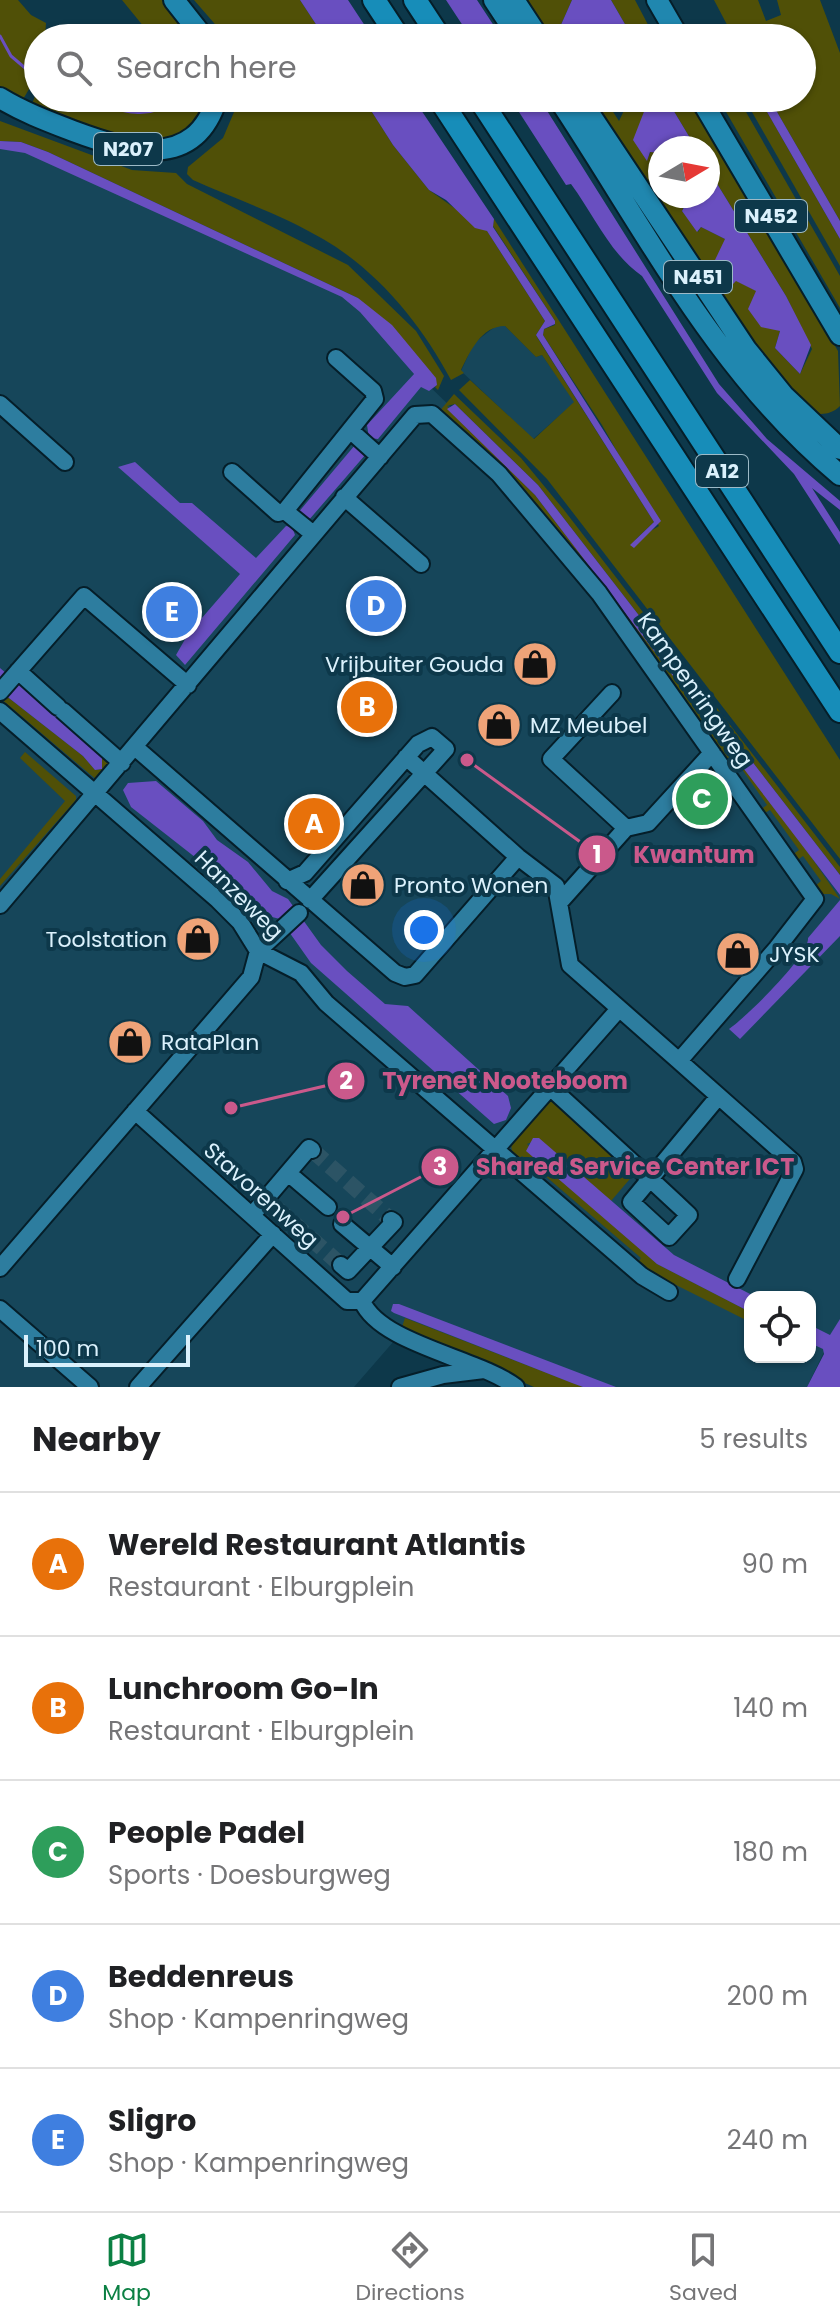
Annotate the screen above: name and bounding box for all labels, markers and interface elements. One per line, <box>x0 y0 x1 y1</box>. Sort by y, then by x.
search box <box>24 24 816 112</box>
icon: search <box>52 46 96 90</box>
text: Search here <box>116 46 297 89</box>
road number: N207 <box>94 133 162 165</box>
north arrow <box>648 136 720 208</box>
road number: N452 <box>735 200 807 232</box>
road number: N451 <box>664 261 732 293</box>
road number: A12 <box>696 455 748 487</box>
pin: D <box>350 576 402 636</box>
pin: E <box>146 582 198 642</box>
street label: Kampenringweg <box>630 606 760 774</box>
shop icon: Vrijbuiter Gouda <box>511 640 559 688</box>
place label: Vrijbuiter Gouda <box>325 649 504 680</box>
pin: B <box>341 677 393 737</box>
shop icon: MZ Meubel <box>475 701 523 749</box>
place label: MZ Meubel <box>530 710 647 741</box>
pin: C <box>676 769 728 829</box>
pin: A <box>288 794 340 854</box>
callout: Kwantum <box>577 830 771 878</box>
text: 1 <box>592 838 602 871</box>
text: Kwantum <box>633 838 755 871</box>
street label: Hanzeweg <box>188 844 290 946</box>
shop icon: Pronto Wonen <box>339 861 387 909</box>
place label: Pronto Wonen <box>394 870 548 901</box>
your location <box>404 910 444 950</box>
shop icon: Toolstation <box>174 915 222 963</box>
place label: Toolstation <box>46 924 167 955</box>
shop icon: JYSK <box>714 930 762 978</box>
place label: JYSK <box>769 939 820 970</box>
shop icon: RataPlan <box>106 1018 154 1066</box>
place label: RataPlan <box>161 1027 259 1058</box>
callout: Tyrenet Nooteboom <box>326 1057 644 1105</box>
text: 2 <box>339 1064 353 1097</box>
text: Tyrenet Nooteboom <box>382 1064 628 1097</box>
street label: Stavorenweg <box>197 1135 325 1255</box>
callout: Shared Service Center ICT <box>420 1143 810 1191</box>
text: 3 <box>433 1150 447 1183</box>
text: Shared Service Center ICT <box>476 1150 794 1183</box>
map controls <box>744 1291 816 1363</box>
button: locate <box>744 1291 816 1363</box>
scale bar <box>24 1331 190 1367</box>
text: 100 m <box>36 1333 99 1364</box>
text: Nearby <box>32 1415 161 1463</box>
text: 5 results <box>699 1421 808 1457</box>
text: Wereld Restaurant Atlantis <box>108 1523 526 1566</box>
text: A <box>48 1546 68 1582</box>
text: 90 m <box>742 1546 808 1582</box>
text: Restaurant · Elburgplein <box>108 1569 414 1605</box>
text: Lunchroom Go-In <box>108 1667 379 1710</box>
text: B <box>49 1690 67 1726</box>
text: 140 m <box>733 1690 808 1726</box>
text: Restaurant · Elburgplein <box>108 1713 414 1749</box>
text: People Padel <box>108 1811 305 1854</box>
text: C <box>48 1834 68 1870</box>
text: 180 m <box>733 1834 808 1870</box>
text: Sports · Doesburgweg <box>108 1857 391 1893</box>
text: Beddenreus <box>108 1955 294 1998</box>
text: D <box>49 1978 67 2014</box>
text: 200 m <box>727 1978 808 2014</box>
text: Shop · Kampenringweg <box>108 2001 409 2037</box>
text: Sligro <box>108 2099 196 2142</box>
text: E <box>51 2122 65 2158</box>
text: 240 m <box>727 2122 808 2158</box>
text: Shop · Kampenringweg <box>108 2145 409 2181</box>
tab: Map <box>102 2228 151 2309</box>
tab: Directions <box>355 2228 465 2309</box>
tab: Saved <box>669 2228 738 2309</box>

